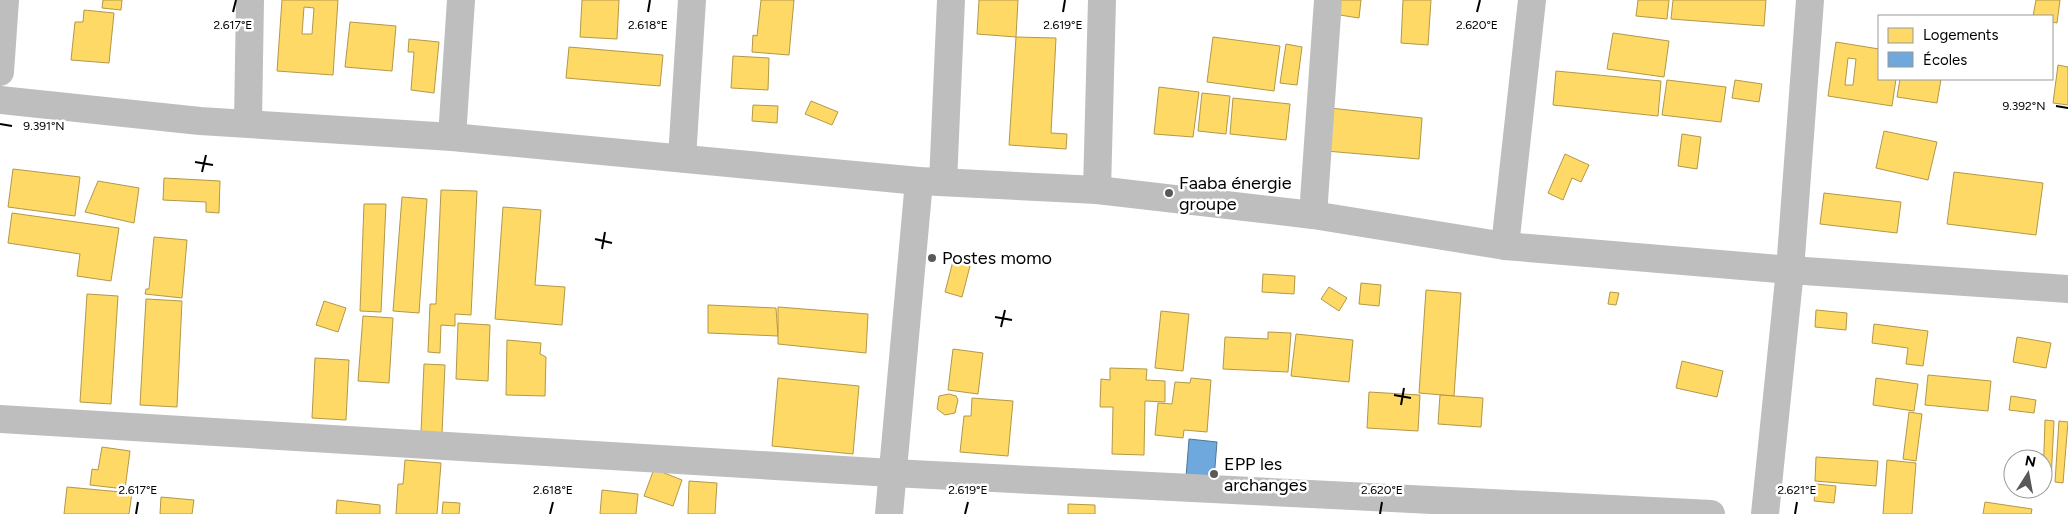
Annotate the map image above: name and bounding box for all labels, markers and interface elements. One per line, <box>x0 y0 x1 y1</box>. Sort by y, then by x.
legend <box>1878 15 2053 80</box>
text: 2.617°E <box>214 18 252 32</box>
text: 2.618°E <box>628 18 668 32</box>
text: 2.619°E <box>1043 18 1083 32</box>
text: 2.620°E <box>1456 18 1498 32</box>
text: Logements <box>1923 26 1998 44</box>
text: Écoles <box>1923 51 1967 69</box>
text: 9.392°N <box>2002 99 2046 113</box>
text: 9.391°N <box>23 119 65 133</box>
place label: Faaba énergie groupe <box>1179 172 1292 215</box>
marker: Faaba énergie groupe <box>1163 187 1175 199</box>
place label: Postes momo <box>942 247 1052 269</box>
marker: Postes momo <box>926 252 938 264</box>
north arrow <box>2003 449 2053 499</box>
text: N <box>2023 452 2037 471</box>
place label: EPP les archanges <box>1224 453 1307 496</box>
marker: EPP les archanges <box>1208 468 1220 480</box>
text: 2.617°E <box>119 483 157 497</box>
text: 2.618°E <box>533 483 573 497</box>
text: 2.619°E <box>948 483 988 497</box>
text: 2.620°E <box>1361 483 1403 497</box>
text: 2.621°E <box>1777 483 1817 497</box>

